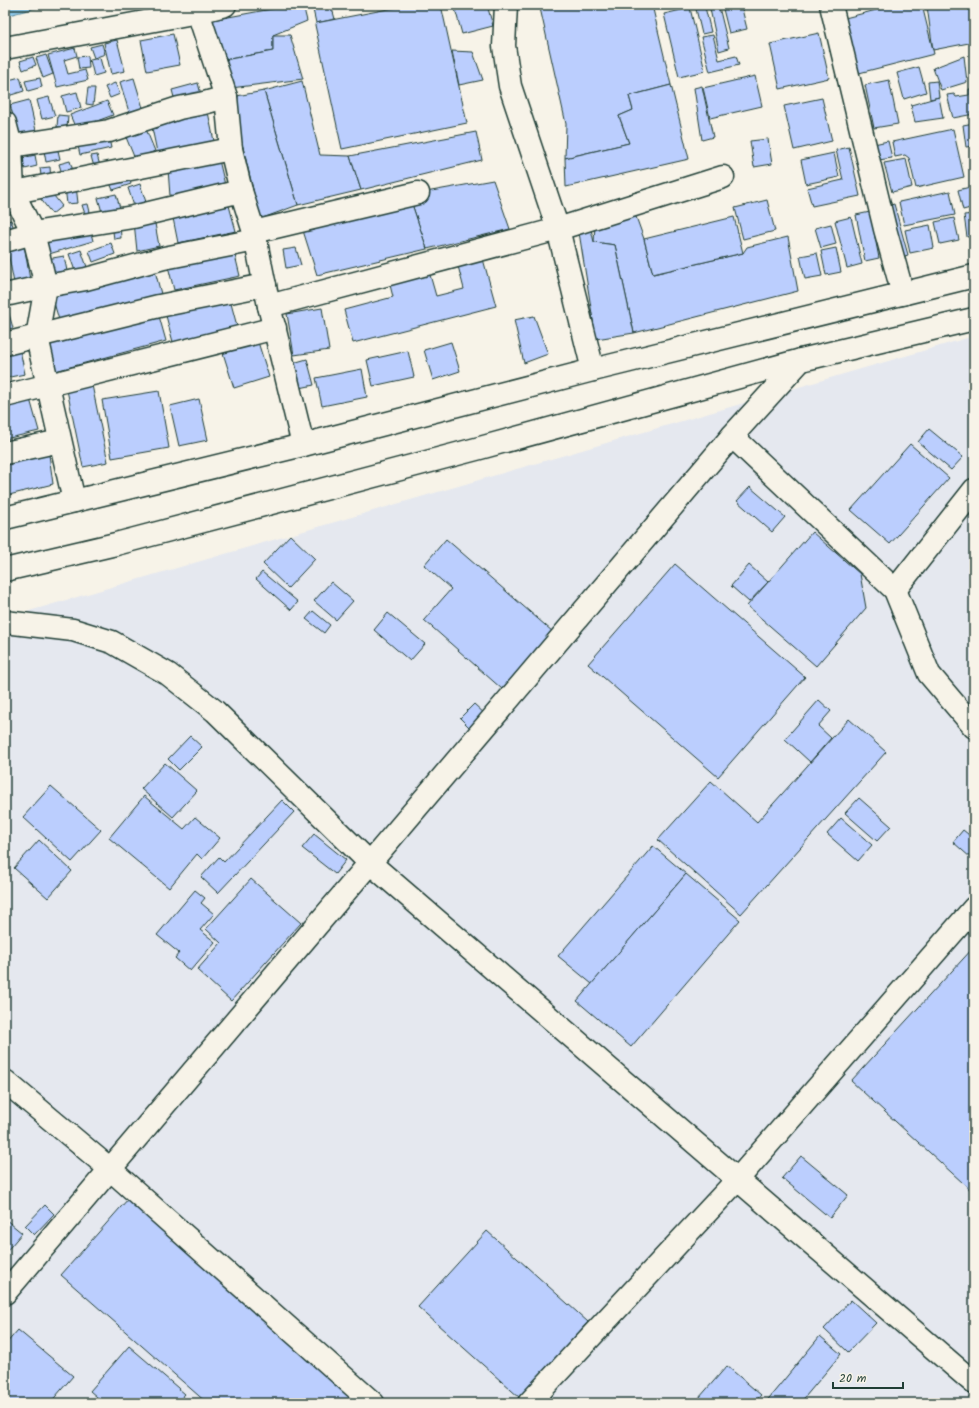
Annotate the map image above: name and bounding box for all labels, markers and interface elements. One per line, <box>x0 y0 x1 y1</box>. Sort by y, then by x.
scale bar <box>833 1364 903 1390</box>
text: 20 m <box>839 1369 867 1388</box>

